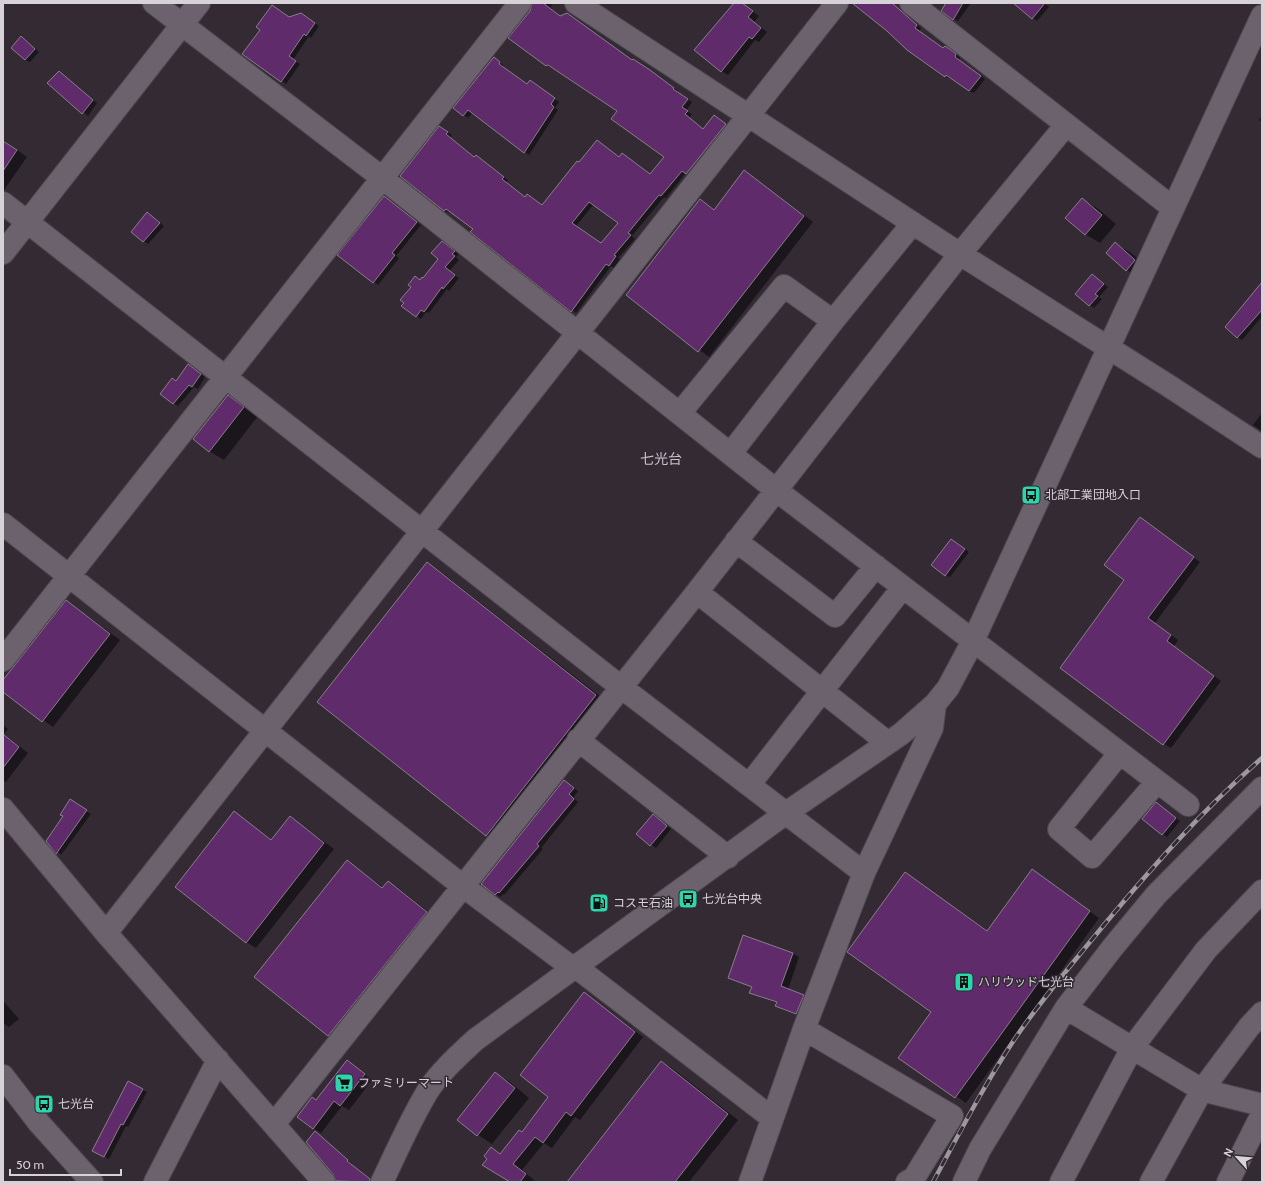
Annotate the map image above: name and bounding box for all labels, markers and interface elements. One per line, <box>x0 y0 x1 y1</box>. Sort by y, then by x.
district label: 七光台 <box>640 450 682 468</box>
bus stop icon: 北部工業団地入口 <box>1020 484 1042 506</box>
place label: 北部工業団地入口 <box>1045 487 1141 502</box>
bus stop icon: 七光台中央 <box>677 888 699 910</box>
place label: 七光台中央 <box>702 891 762 906</box>
fuel station icon: コスモ石油 <box>588 892 610 914</box>
place label: コスモ石油 <box>613 895 673 910</box>
building icon: ハリウッド七光台 <box>953 971 975 993</box>
place label: ハリウッド七光台 <box>978 974 1074 989</box>
supermarket icon: ファミリーマート <box>333 1072 355 1094</box>
place label: ファミリーマート <box>358 1075 454 1090</box>
bus stop icon: 七光台 <box>33 1093 55 1115</box>
place label: 七光台 <box>58 1096 94 1111</box>
north arrow <box>1217 1137 1257 1177</box>
text: N <box>1220 1146 1236 1159</box>
scale bar <box>10 1151 121 1177</box>
text: 50 m <box>16 1157 44 1172</box>

